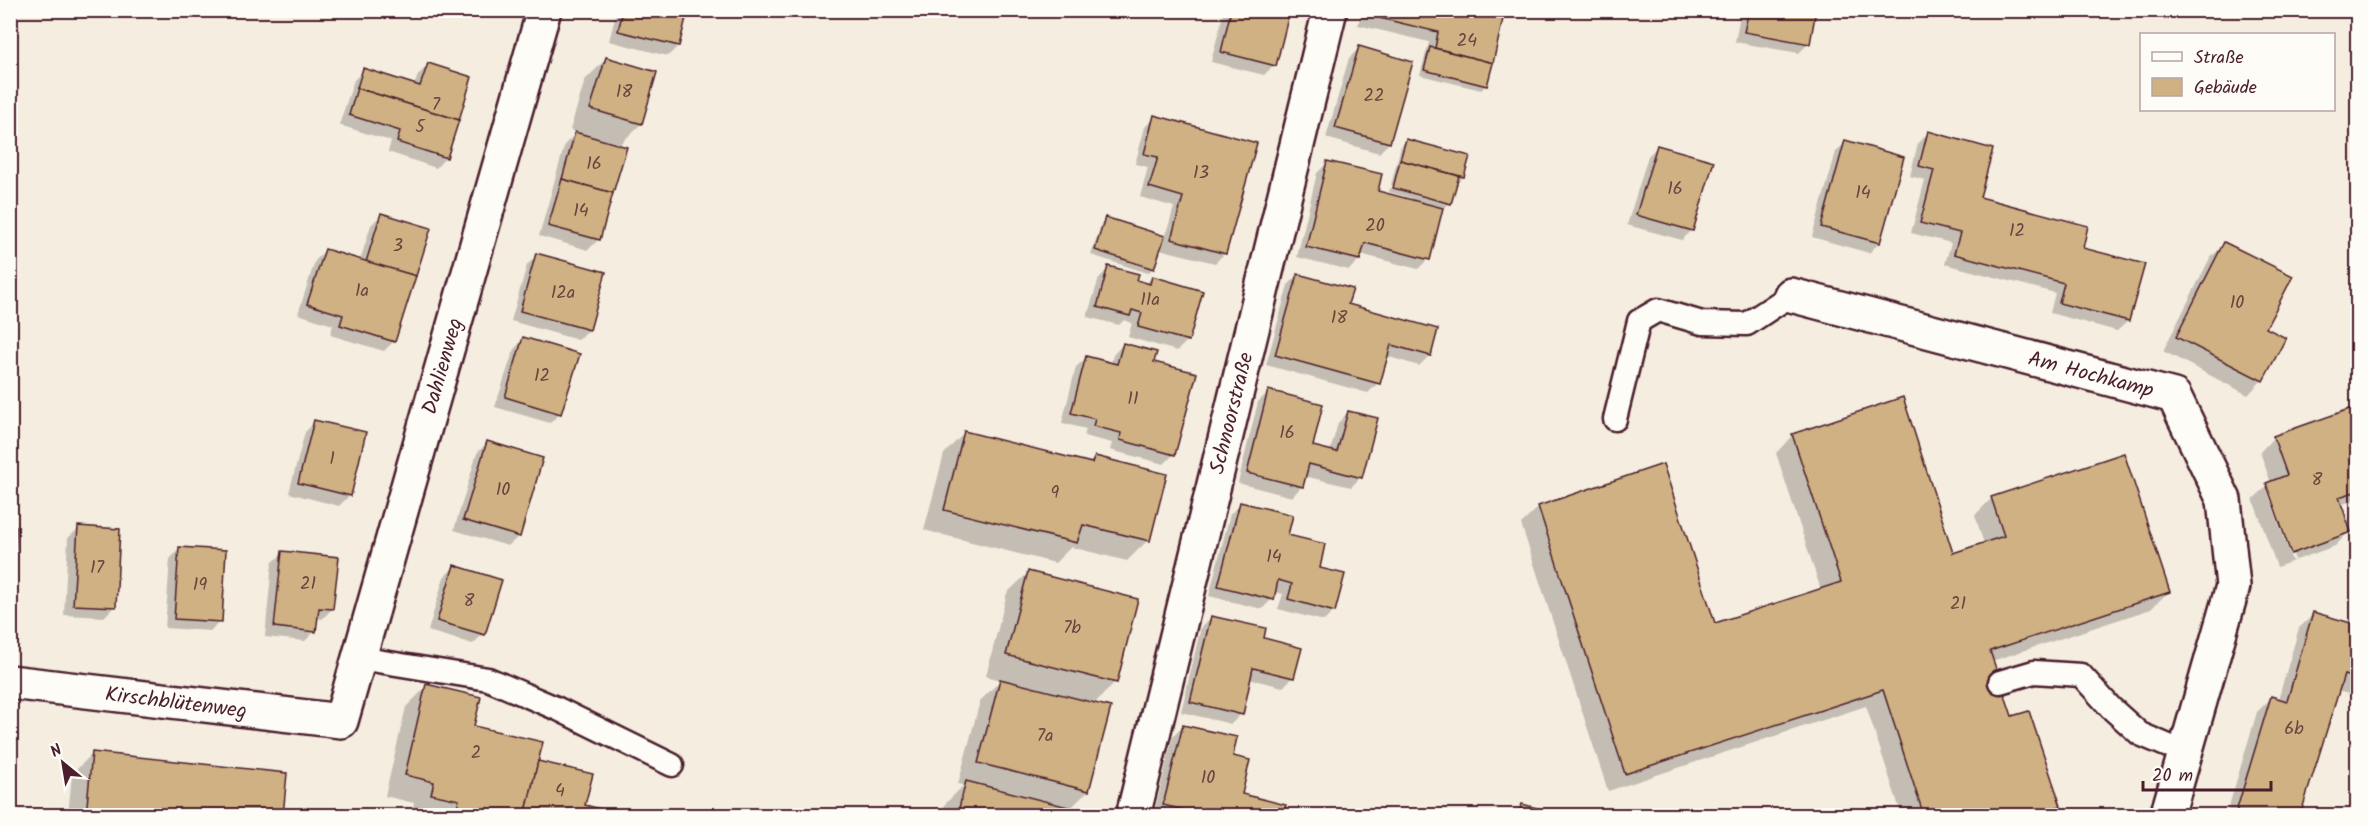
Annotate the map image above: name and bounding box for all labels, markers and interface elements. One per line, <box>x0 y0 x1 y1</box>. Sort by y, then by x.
house number: 24 <box>1457 27 1477 56</box>
legend <box>2140 33 2335 111</box>
text: Straße <box>2194 44 2244 73</box>
text: Gebäude <box>2194 74 2257 103</box>
house number: 18 <box>616 78 632 107</box>
house number: 22 <box>1364 82 1384 111</box>
house number: 7 <box>432 91 441 120</box>
house number: 5 <box>415 113 426 142</box>
house number: 16 <box>586 150 602 179</box>
house number: 13 <box>1193 159 1209 188</box>
house number: 16 <box>1667 175 1683 204</box>
house number: 14 <box>1855 179 1871 208</box>
house number: 14 <box>573 197 589 226</box>
house number: 20 <box>1365 212 1385 241</box>
house number: 12 <box>2009 217 2025 246</box>
house number: 3 <box>393 232 403 261</box>
house number: 1a <box>355 277 369 306</box>
house number: 12a <box>551 279 575 308</box>
house number: 11a <box>1140 286 1160 315</box>
house number: 10 <box>2230 289 2244 318</box>
house number: 18 <box>1331 304 1347 333</box>
street label: Dahlienweg <box>414 314 473 419</box>
street label: Am Hochkamp <box>2024 343 2157 408</box>
street label: Schnoorstraße <box>1201 348 1264 478</box>
house number: 12 <box>534 362 550 391</box>
house number: 11 <box>1127 385 1139 414</box>
house number: 16 <box>1279 419 1295 448</box>
house number: 1 <box>329 445 335 474</box>
house number: 8 <box>2312 466 2323 495</box>
house number: 10 <box>496 476 510 505</box>
house number: 9 <box>1051 479 1060 508</box>
house number: 14 <box>1266 543 1282 572</box>
house number: 17 <box>90 554 105 583</box>
house number: 21 <box>300 570 316 599</box>
house number: 19 <box>193 571 207 600</box>
house number: 8 <box>464 587 475 616</box>
house number: 21 <box>1950 590 1966 619</box>
house number: 7b <box>1063 614 1081 643</box>
street label: Kirschblütenweg <box>103 678 249 729</box>
house number: 6b <box>2284 715 2304 744</box>
house number: 7a <box>1037 722 1053 751</box>
north arrow <box>33 733 93 793</box>
text: N <box>46 738 67 765</box>
house number: 2 <box>471 739 481 768</box>
scale bar <box>2143 754 2270 792</box>
text: 20 m <box>2152 762 2193 791</box>
house number: 10 <box>1201 764 1215 793</box>
house number: 4 <box>555 777 565 806</box>

